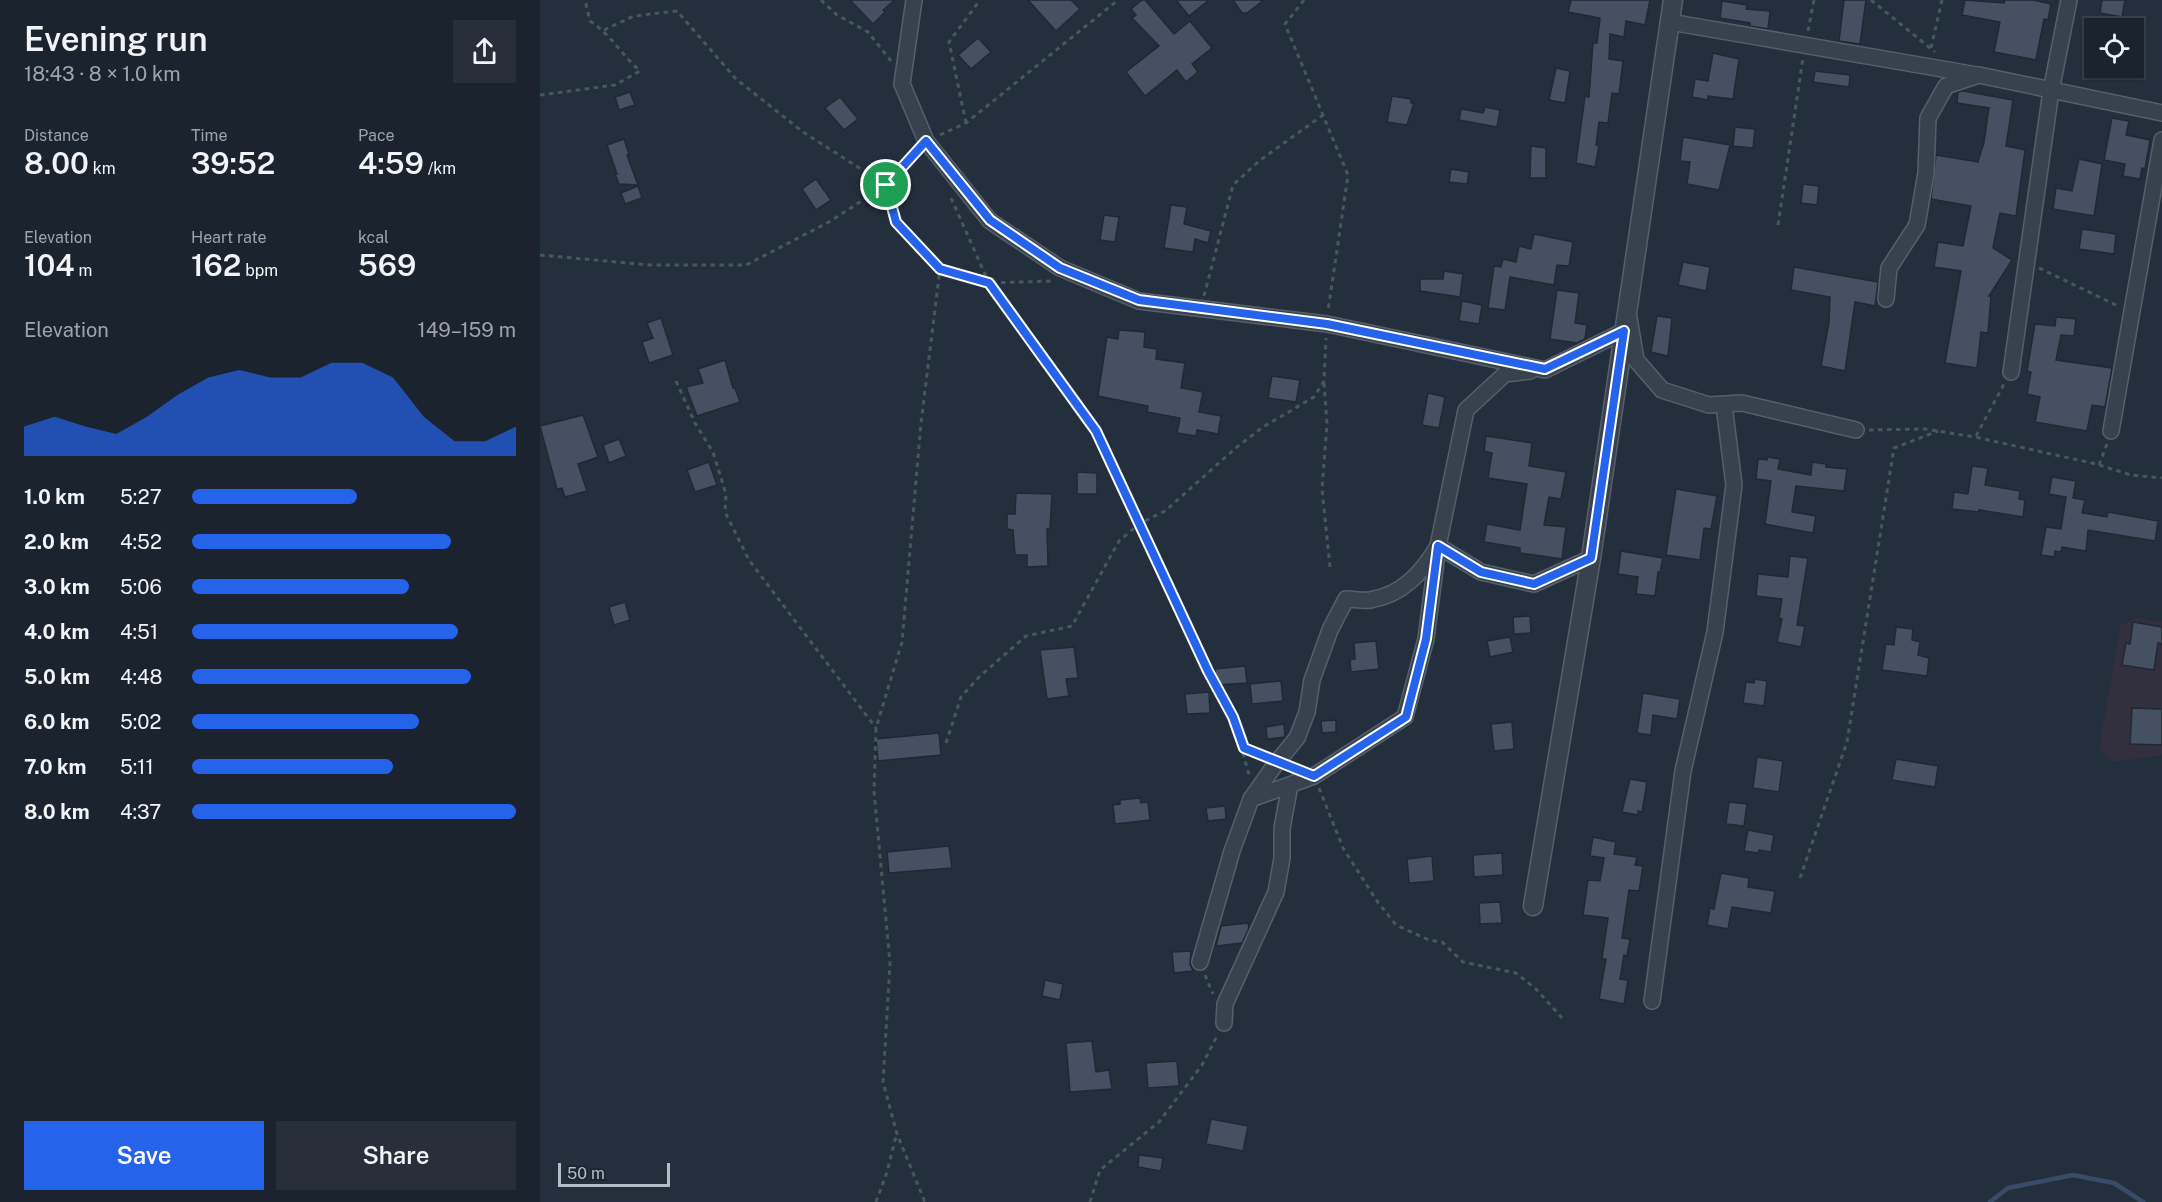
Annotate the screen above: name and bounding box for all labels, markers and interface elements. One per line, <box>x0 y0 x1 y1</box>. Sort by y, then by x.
map controls <box>2084 18 2144 78</box>
button: locate <box>2084 18 2144 78</box>
text: Evening run <box>24 20 207 58</box>
button: share <box>453 20 516 83</box>
text: 18:43 · 8 × 1.0 km <box>24 62 181 86</box>
text: Distance <box>24 126 89 145</box>
text: Time <box>191 126 227 145</box>
text: Pace <box>358 126 395 145</box>
text: 8.00 <box>24 145 89 181</box>
text: 39:52 <box>191 145 275 181</box>
text: 4:59 <box>358 145 424 181</box>
text: km <box>89 159 116 178</box>
text: /km <box>424 159 456 178</box>
pin <box>860 159 911 210</box>
icon: arrive <box>869 168 902 201</box>
text: Elevation <box>24 228 92 247</box>
text: Heart rate <box>191 228 267 247</box>
text: kcal <box>358 228 389 247</box>
text: 104 <box>24 247 75 283</box>
text: 162 <box>191 247 241 283</box>
text: 569 <box>358 247 416 283</box>
text: m <box>75 261 92 280</box>
text: bpm <box>241 261 278 280</box>
text: Elevation <box>24 318 109 342</box>
text: 149–159 m <box>418 318 516 342</box>
text: 1.0 km <box>24 485 85 509</box>
text: 5:27 <box>120 485 162 509</box>
text: 2.0 km <box>24 530 89 554</box>
text: 4:52 <box>120 530 162 554</box>
text: 3.0 km <box>24 575 90 599</box>
text: 5:06 <box>120 575 162 599</box>
text: 4.0 km <box>24 620 89 644</box>
text: 4:51 <box>120 620 158 644</box>
text: 5.0 km <box>24 665 90 689</box>
text: 4:48 <box>120 665 162 689</box>
text: 6.0 km <box>24 710 90 734</box>
text: 5:02 <box>120 710 161 734</box>
text: 7.0 km <box>24 755 87 779</box>
text: 5:11 <box>120 755 154 779</box>
text: 8.0 km <box>24 800 90 824</box>
text: 4:37 <box>120 800 161 824</box>
button: Save <box>24 1121 264 1190</box>
button: Share <box>276 1121 516 1190</box>
scale bar <box>558 1160 670 1188</box>
text: 50 m <box>567 1164 605 1183</box>

